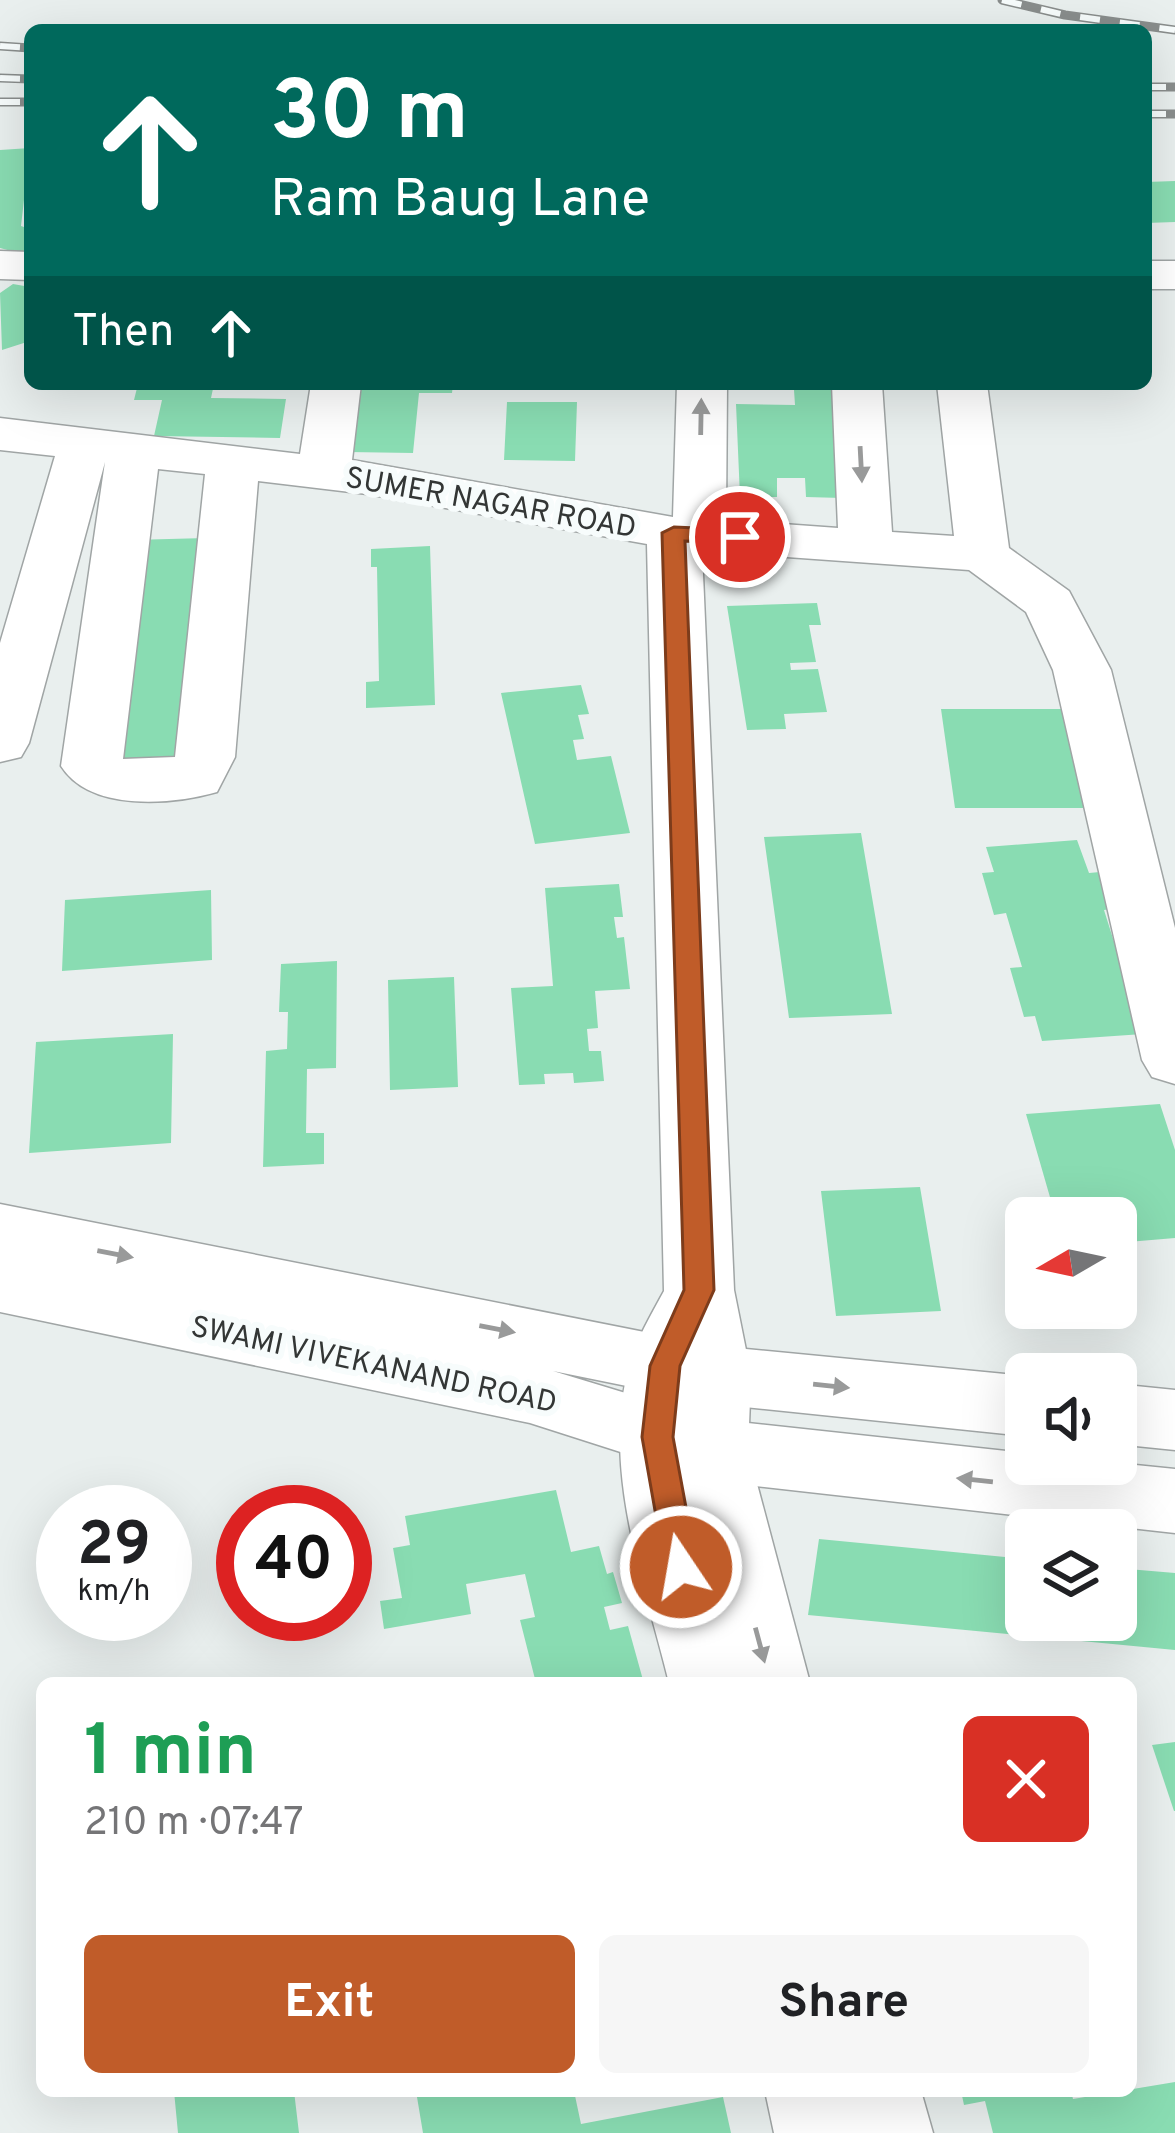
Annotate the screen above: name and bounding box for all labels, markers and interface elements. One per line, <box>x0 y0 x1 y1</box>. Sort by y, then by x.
text: 30 m <box>270 63 469 169</box>
icon: ahead <box>72 72 228 228</box>
text: Ram Baug Lane <box>270 167 650 236</box>
icon: ahead <box>198 300 264 366</box>
text: Then <box>72 305 174 362</box>
one-way arrow <box>691 397 711 435</box>
one-way arrow <box>852 446 871 484</box>
street label: SUMER NAGAR ROAD <box>342 461 639 548</box>
pin <box>689 486 791 588</box>
icon: arrive <box>707 504 773 570</box>
north arrow <box>1005 1197 1137 1329</box>
map controls <box>1005 1197 1137 1641</box>
one-way arrow <box>96 1245 134 1264</box>
street label: SWAMI VIVEKANAND ROAD <box>187 1310 560 1423</box>
one-way arrow <box>479 1321 517 1340</box>
button: sound <box>1005 1353 1137 1485</box>
one-way arrow <box>813 1377 850 1396</box>
one-way arrow <box>956 1470 993 1489</box>
speed limit sign: 40 <box>216 1485 372 1641</box>
position arrow <box>618 1504 744 1630</box>
button: layers <box>1005 1509 1137 1641</box>
text: 29 <box>77 1510 151 1586</box>
text: km/h <box>78 1574 150 1611</box>
one-way arrow <box>751 1627 770 1664</box>
text: 1 min <box>84 1709 257 1801</box>
button: close <box>963 1716 1089 1842</box>
text: 210 m · 07:47 <box>84 1800 304 1849</box>
button: Exit <box>84 1935 575 2073</box>
button: Share <box>599 1935 1089 2073</box>

